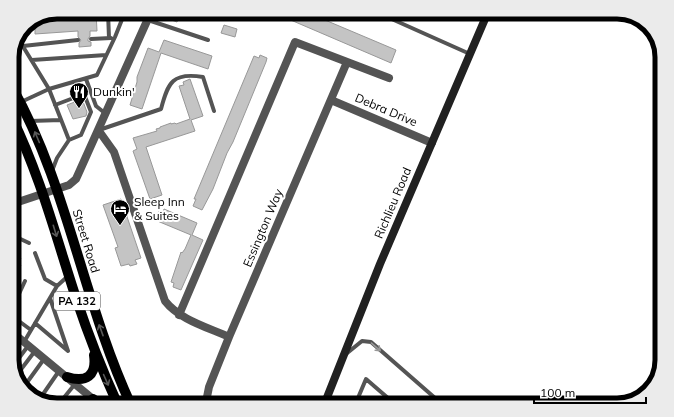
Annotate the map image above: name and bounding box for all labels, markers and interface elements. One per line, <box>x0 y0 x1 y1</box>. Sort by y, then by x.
restaurant icon: Dunkin' <box>68 81 90 109</box>
place label: Dunkin' <box>93 84 135 99</box>
street label: Debra Drive <box>353 90 420 129</box>
one-way arrow <box>33 132 40 144</box>
street label: Richlieu Road <box>371 165 414 241</box>
street label: Essington Way <box>239 186 286 269</box>
place label: Sleep Inn & Suites <box>134 194 185 223</box>
hotel icon: Sleep Inn & Suites <box>109 198 131 226</box>
street label: Street Road <box>70 207 103 274</box>
one-way arrow <box>52 224 59 237</box>
road number: PA 132 <box>54 292 100 310</box>
one-way arrow <box>97 323 104 336</box>
one-way arrow <box>371 342 382 351</box>
one-way arrow <box>103 374 111 386</box>
scale bar <box>534 379 646 405</box>
text: 100 m <box>540 385 575 400</box>

